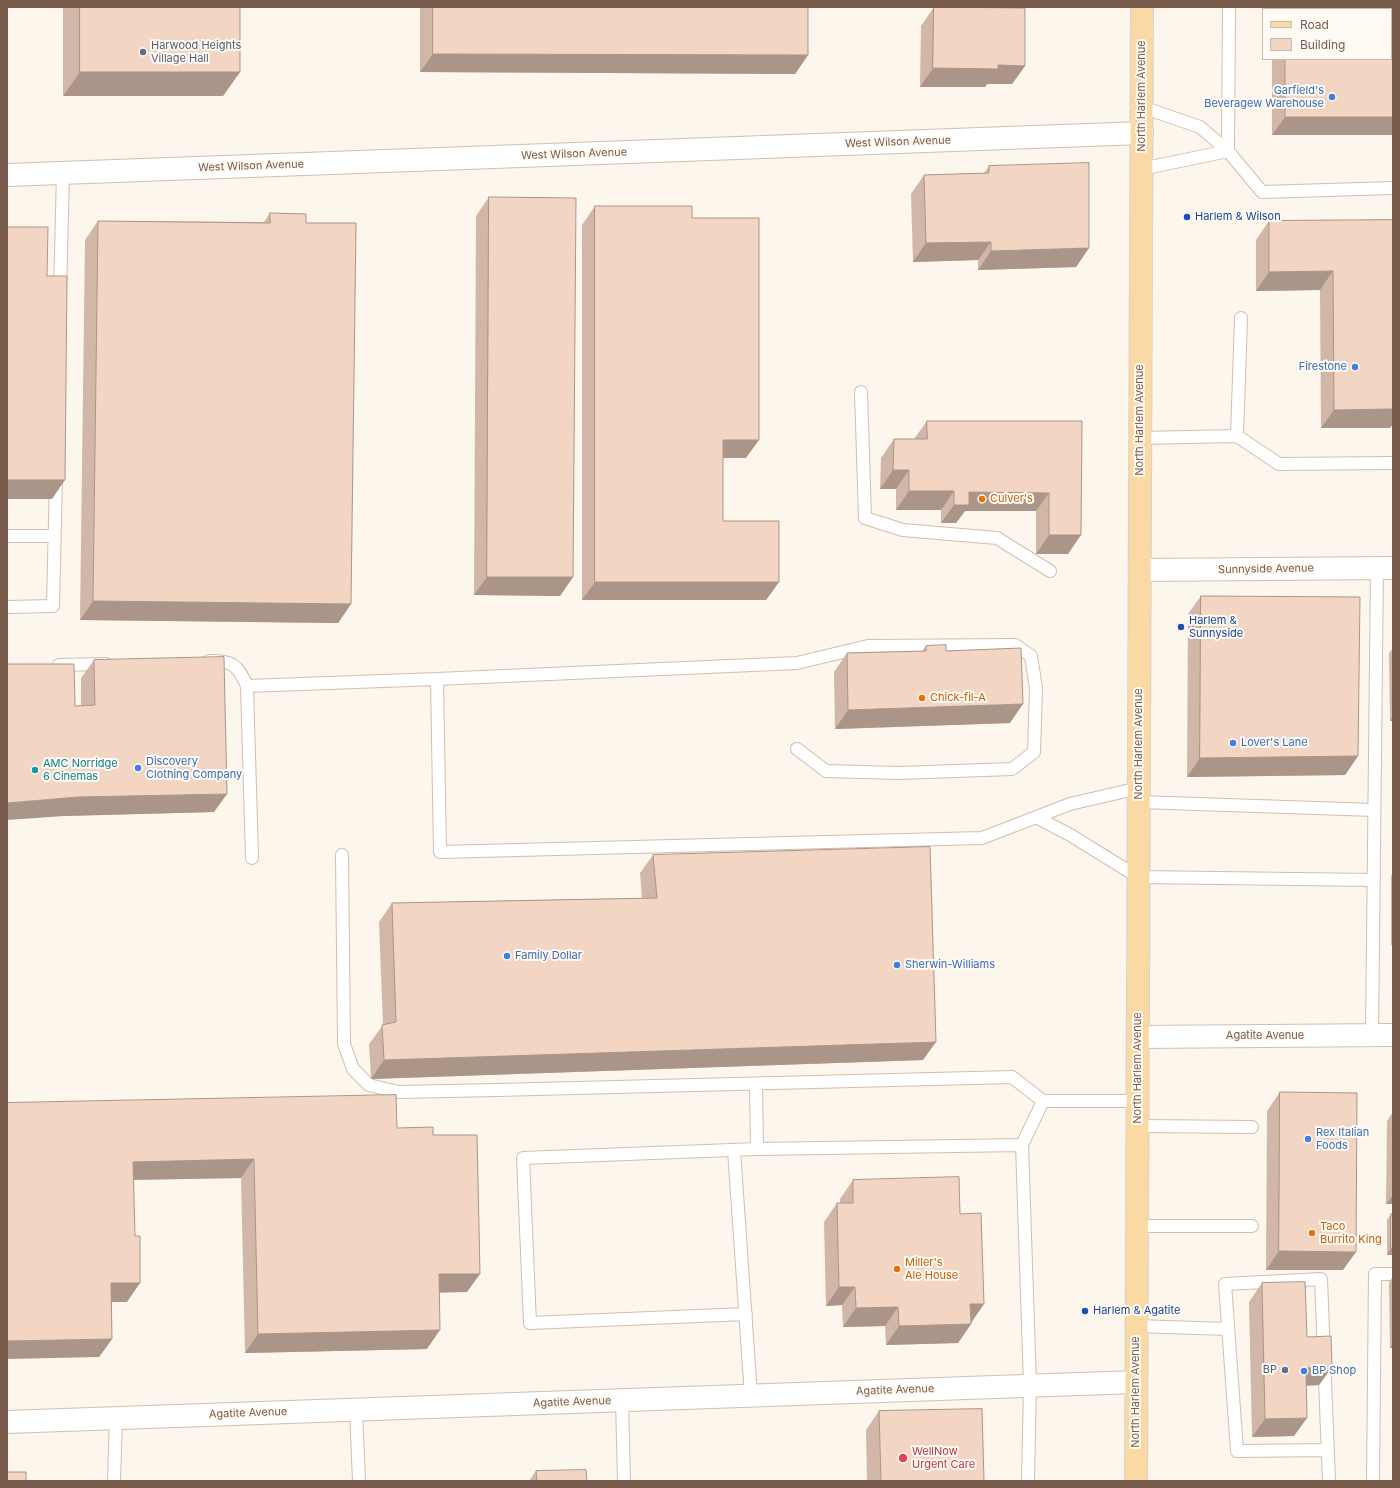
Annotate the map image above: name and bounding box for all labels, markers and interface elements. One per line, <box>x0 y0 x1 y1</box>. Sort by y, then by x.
legend <box>1262 8 1392 60</box>
text: Road <box>1300 17 1329 32</box>
text: Building <box>1300 37 1345 52</box>
place label: Harwood Heights Village Hall <box>151 39 241 65</box>
street label: North Harlem Avenue <box>1135 40 1149 152</box>
marker: Harwood Heights Village Hall <box>138 47 148 57</box>
place label: Garfield's Beveragew Warehouse <box>1204 84 1324 110</box>
marker: Garfield's Beveragew Warehouse <box>1327 92 1337 102</box>
street label: West Wilson Avenue <box>845 134 951 150</box>
street label: West Wilson Avenue <box>521 146 627 162</box>
street label: West Wilson Avenue <box>198 158 304 174</box>
place label: Harlem & Wilson <box>1195 210 1281 224</box>
marker: Harlem & Wilson <box>1182 212 1192 222</box>
place label: Firestone <box>1299 360 1347 374</box>
marker: Firestone <box>1350 362 1360 372</box>
street label: North Harlem Avenue <box>1133 364 1147 476</box>
place label: Culver's <box>990 492 1033 506</box>
marker: Culver's <box>977 494 987 504</box>
street label: Sunnyside Avenue <box>1218 562 1314 576</box>
place label: Harlem & Sunnyside <box>1189 614 1243 640</box>
marker: Harlem & Sunnyside <box>1176 622 1186 632</box>
street label: North Harlem Avenue <box>1132 688 1146 800</box>
place label: Chick-fil-A <box>930 691 986 705</box>
marker: Chick-fil-A <box>917 693 927 703</box>
place label: Lover's Lane <box>1241 736 1308 750</box>
marker: Lover's Lane <box>1228 738 1238 748</box>
place label: Discovery Clothing Company <box>146 755 242 781</box>
place label: AMC Norridge 6 Cinemas <box>43 757 118 783</box>
marker: Discovery Clothing Company <box>133 763 143 773</box>
marker: AMC Norridge 6 Cinemas <box>30 765 40 775</box>
place label: Family Dollar <box>515 949 582 963</box>
marker: Family Dollar <box>502 951 512 961</box>
place label: Sherwin-Williams <box>905 958 995 972</box>
marker: Sherwin-Williams <box>892 960 902 970</box>
street label: North Harlem Avenue <box>1131 1012 1145 1124</box>
street label: Agatite Avenue <box>1226 1029 1304 1043</box>
place label: Rex Italian Foods <box>1316 1126 1369 1152</box>
marker: Rex Italian Foods <box>1303 1134 1313 1144</box>
place label: Taco Burrito King <box>1320 1220 1382 1246</box>
marker: Taco Burrito King <box>1307 1228 1317 1238</box>
place label: Miller's Ale House <box>905 1256 958 1282</box>
marker: Miller's Ale House <box>892 1264 902 1274</box>
place label: Harlem & Agatite <box>1093 1304 1180 1318</box>
marker: Harlem & Agatite <box>1080 1306 1090 1316</box>
street label: North Harlem Avenue <box>1129 1336 1143 1448</box>
place label: BP <box>1263 1363 1277 1377</box>
place label: BP Shop <box>1312 1364 1356 1378</box>
marker: BP <box>1280 1365 1290 1375</box>
marker: BP Shop <box>1299 1366 1309 1376</box>
street label: Agatite Avenue <box>856 1382 934 1398</box>
street label: Agatite Avenue <box>533 1394 611 1410</box>
street label: Agatite Avenue <box>209 1405 287 1421</box>
place label: WellNow Urgent Care <box>912 1445 975 1471</box>
marker: WellNow Urgent Care <box>897 1452 909 1464</box>

